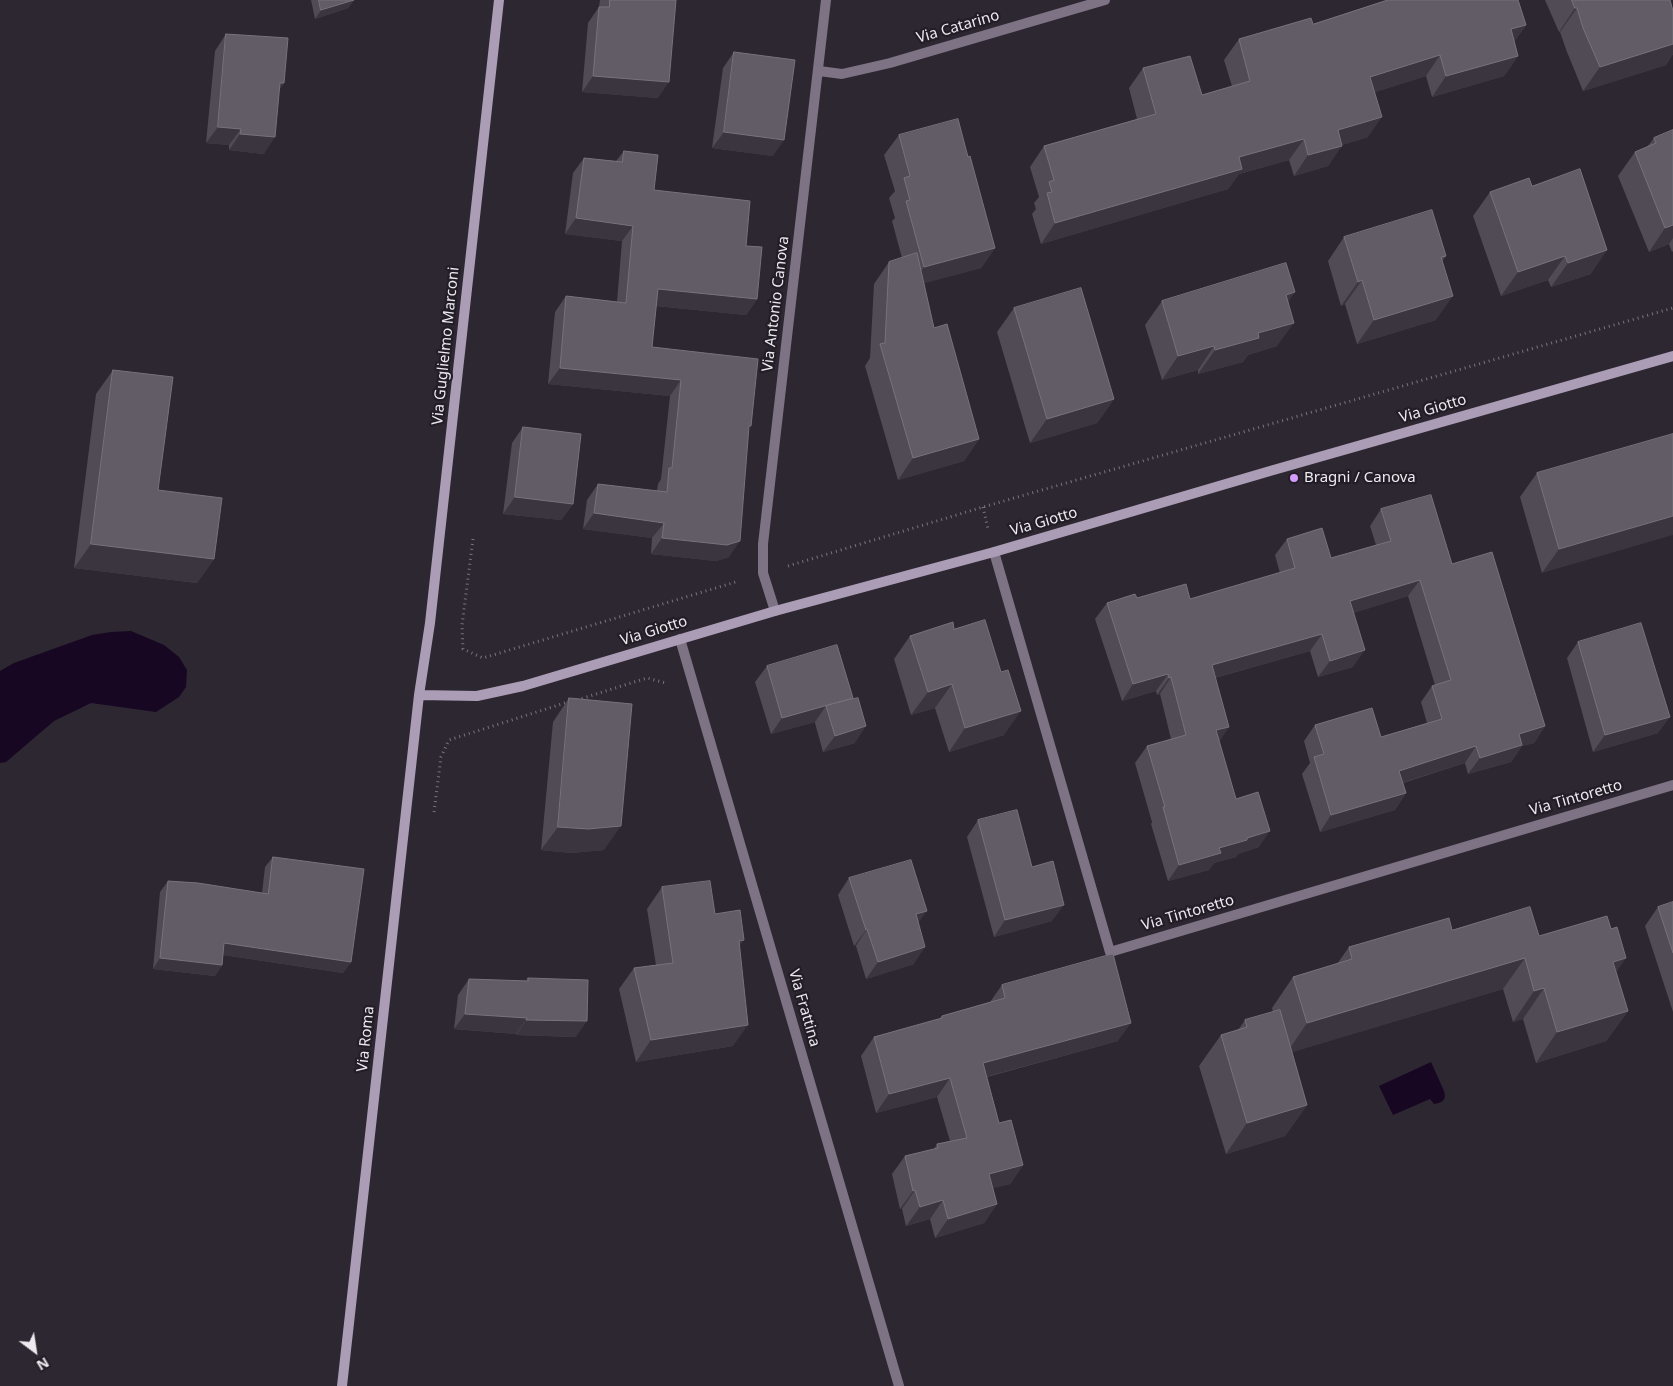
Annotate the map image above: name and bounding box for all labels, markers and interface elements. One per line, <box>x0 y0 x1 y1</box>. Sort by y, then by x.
street label: Via Catarino <box>915 7 1001 47</box>
street label: Via Antonio Canova <box>759 235 793 373</box>
street label: Via Guglielmo Marconi <box>429 266 463 426</box>
street label: Via Giotto <box>1397 391 1469 427</box>
place label: Bragni / Canova <box>1304 469 1416 487</box>
marker: Bragni / Canova <box>1288 472 1300 484</box>
street label: Via Giotto <box>1008 504 1080 540</box>
street label: Via Giotto <box>618 612 690 650</box>
street label: Via Tintoretto <box>1528 776 1624 820</box>
street label: Via Tintoretto <box>1140 891 1236 935</box>
street label: Via Frattina <box>784 967 824 1049</box>
street label: Via Roma <box>354 1005 378 1073</box>
north arrow <box>10 1326 60 1376</box>
text: N <box>33 1353 53 1375</box>

